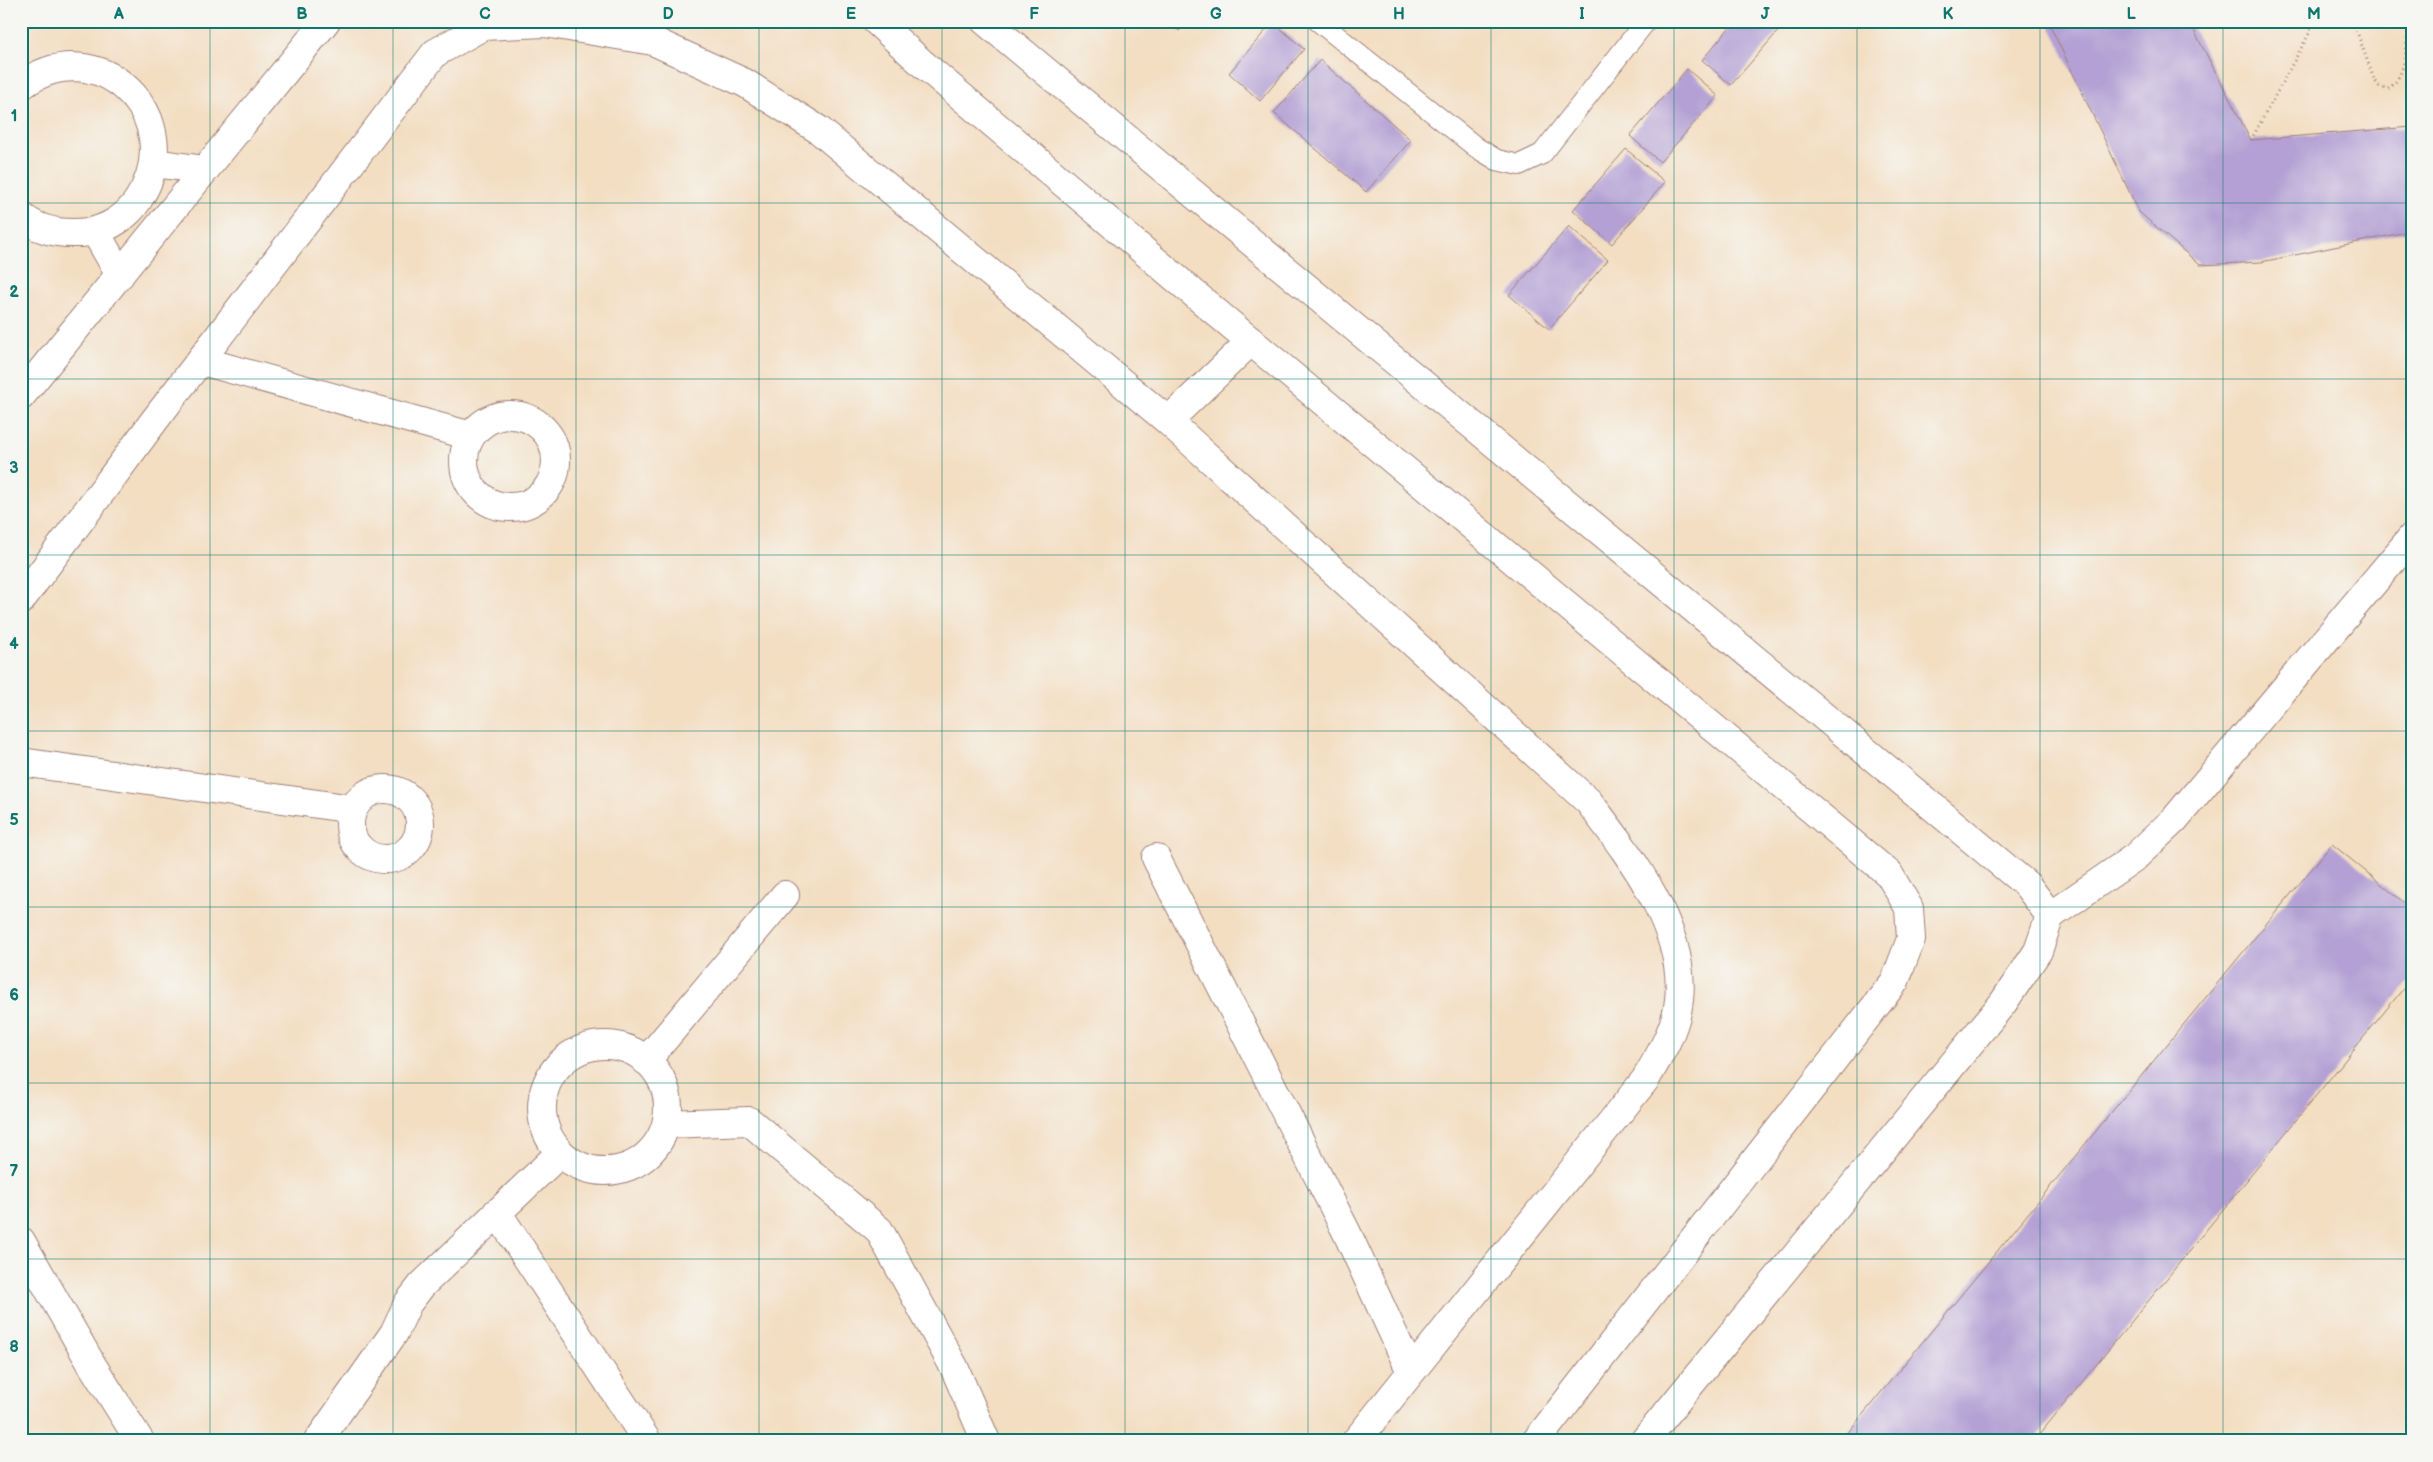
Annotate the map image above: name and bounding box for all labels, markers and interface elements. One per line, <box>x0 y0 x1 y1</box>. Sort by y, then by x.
text: A <box>113 5 124 24</box>
text: B <box>296 5 308 24</box>
text: C <box>479 5 491 24</box>
text: D <box>662 5 674 24</box>
text: E <box>846 5 856 24</box>
text: F <box>1029 5 1039 24</box>
text: G <box>1210 5 1222 24</box>
text: H <box>1393 5 1405 24</box>
text: I <box>1579 5 1585 24</box>
text: J <box>1761 5 1770 24</box>
text: K <box>1943 5 1954 24</box>
text: L <box>2126 5 2136 24</box>
text: M <box>2307 5 2321 24</box>
text: 1 <box>11 107 17 126</box>
text: 2 <box>9 283 19 302</box>
text: 3 <box>9 459 19 478</box>
text: 4 <box>9 635 19 654</box>
text: 5 <box>9 811 19 830</box>
text: 6 <box>9 986 19 1005</box>
text: 7 <box>10 1162 19 1181</box>
text: 8 <box>9 1338 19 1357</box>

